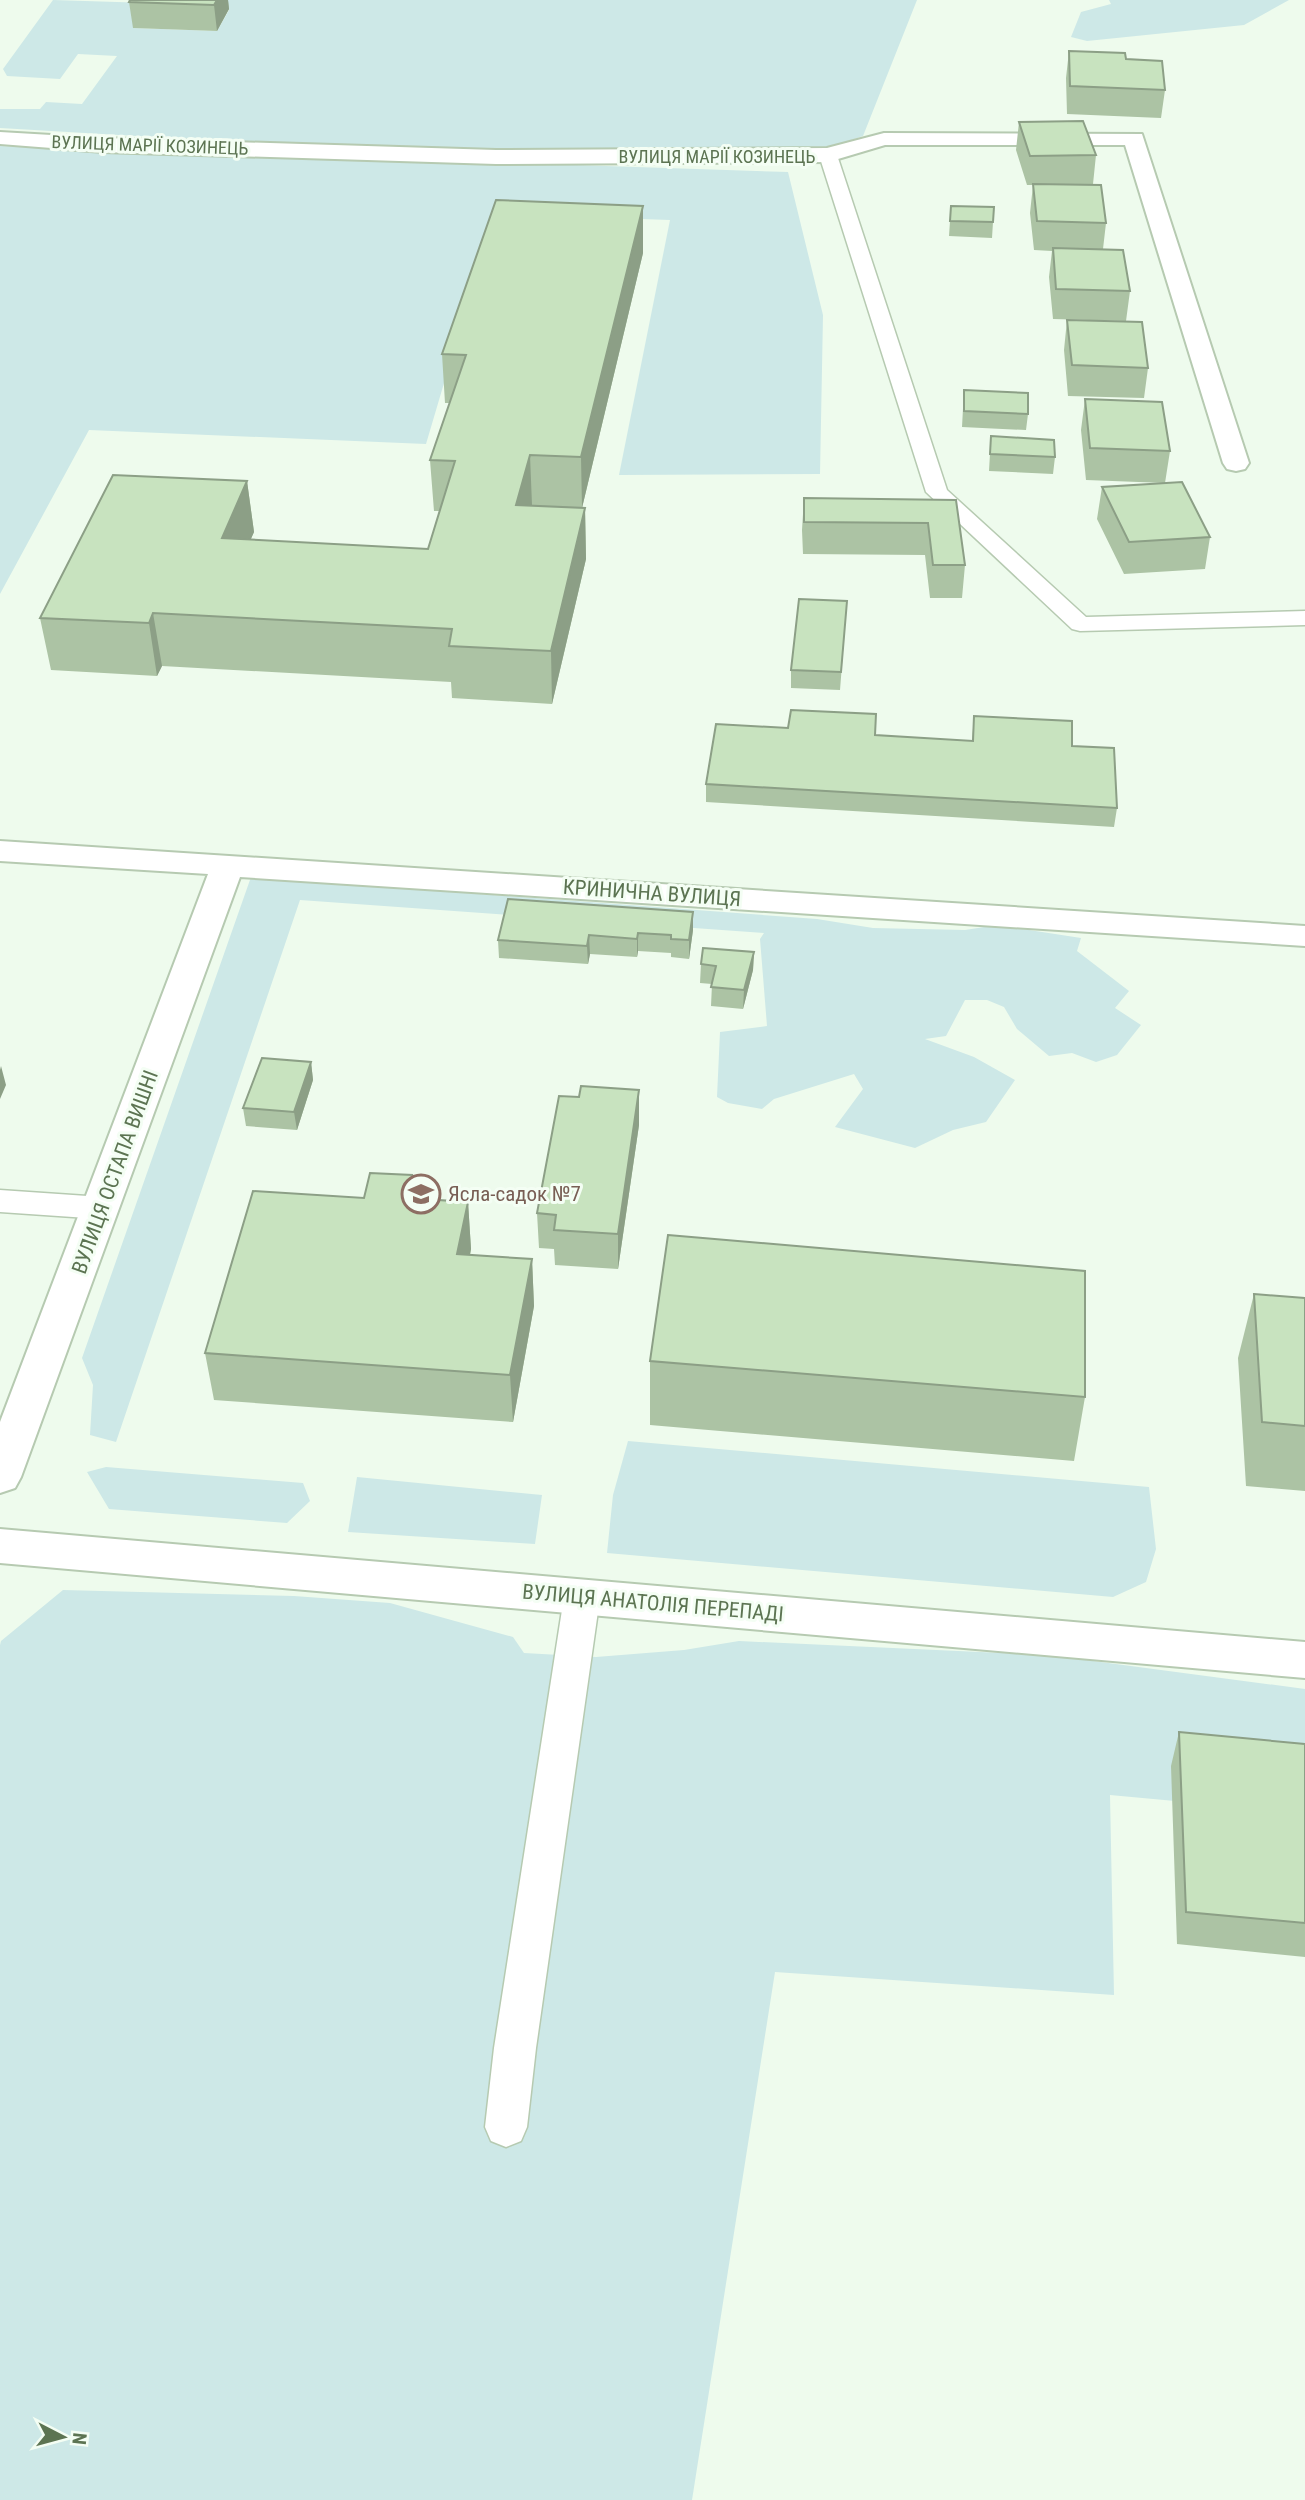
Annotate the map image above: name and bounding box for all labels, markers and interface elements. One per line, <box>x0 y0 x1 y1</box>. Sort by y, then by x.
street label: ВУЛИЦЯ МАРІЇ КОЗИНЕЦЬ <box>51 131 249 159</box>
street label: ВУЛИЦЯ МАРІЇ КОЗИНЕЦЬ <box>619 146 816 167</box>
street label: КРИНИЧНА ВУЛИЦЯ <box>562 875 742 911</box>
street label: ВУЛИЦЯ ОСТАПА ВИШНІ <box>67 1067 163 1277</box>
school or university icon: Ясла-садок №7 <box>400 1173 442 1215</box>
place label: Ясла-садок №7 <box>448 1182 581 1206</box>
street label: ВУЛИЦЯ АНАТОЛІЯ ПЕРЕПАДІ <box>521 1580 785 1626</box>
north arrow <box>28 2402 98 2472</box>
text: N <box>67 2432 91 2446</box>

